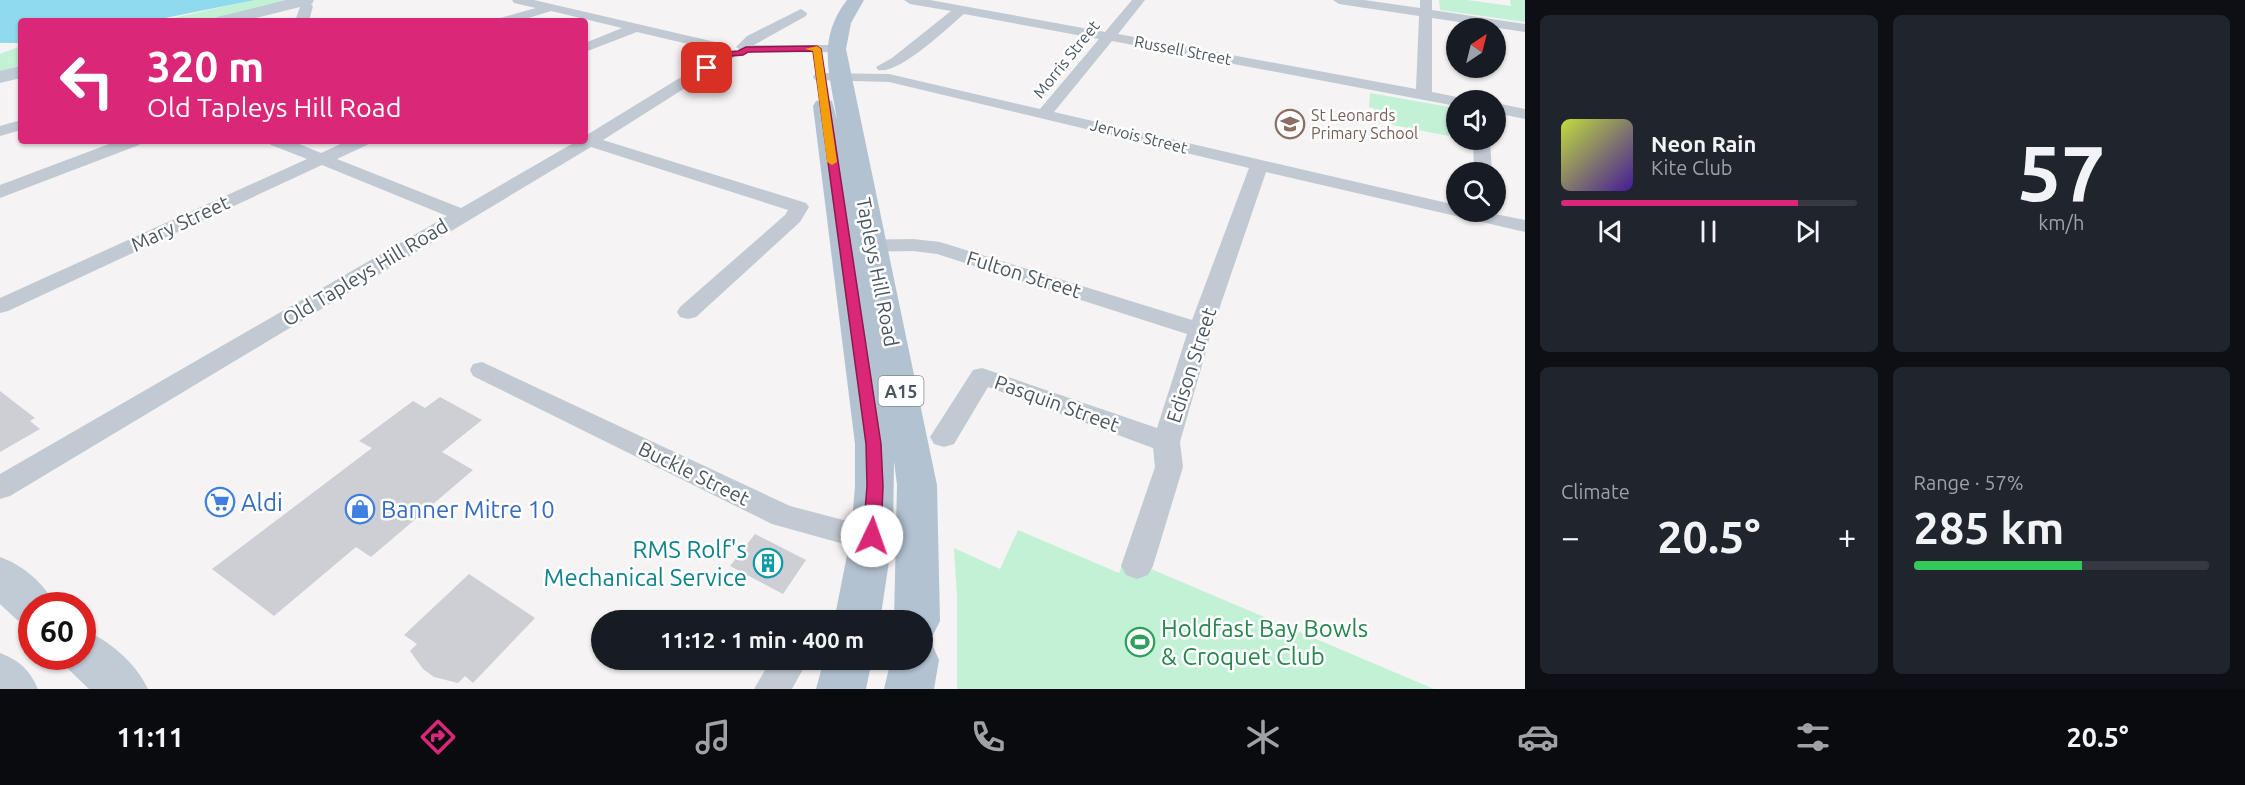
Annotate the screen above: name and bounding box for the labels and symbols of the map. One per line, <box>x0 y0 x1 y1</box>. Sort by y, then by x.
street label: Morris Street <box>1029 16 1103 101</box>
north arrow <box>1446 18 1506 78</box>
street label: Russell Street <box>1133 32 1234 68</box>
pin <box>681 42 732 93</box>
place label: St Leonards Primary School <box>1311 106 1418 142</box>
school or university icon: St Leonards Primary School <box>1274 108 1306 140</box>
street label: Jervois Street <box>1089 115 1190 157</box>
street label: Mary Street <box>127 190 233 256</box>
street label: Tapleys Hill Road <box>852 195 904 349</box>
street label: Old Tapleys Hill Road <box>278 214 452 330</box>
street label: Fulton Street <box>964 246 1084 302</box>
street label: Edison Street <box>1162 304 1220 426</box>
street label: Pasquin Street <box>992 370 1122 436</box>
road number: A15 <box>878 376 924 406</box>
street label: Buckle Street <box>635 436 753 510</box>
supermarket icon: Aldi <box>204 486 236 518</box>
place label: Aldi <box>241 489 283 516</box>
shop icon: Banner Mitre 10 <box>344 493 376 525</box>
place label: Banner Mitre 10 <box>381 496 555 523</box>
position arrow <box>840 504 904 568</box>
place label: RMS Rolf's Mechanical Service <box>544 536 747 591</box>
building icon: RMS Rolf's Mechanical Service <box>752 547 784 579</box>
speed limit sign: 60 <box>18 592 96 670</box>
place label: Holdfast Bay Bowls & Croquet Club <box>1161 615 1368 670</box>
sports icon: Holdfast Bay Bowls & Croquet Club <box>1124 626 1156 658</box>

